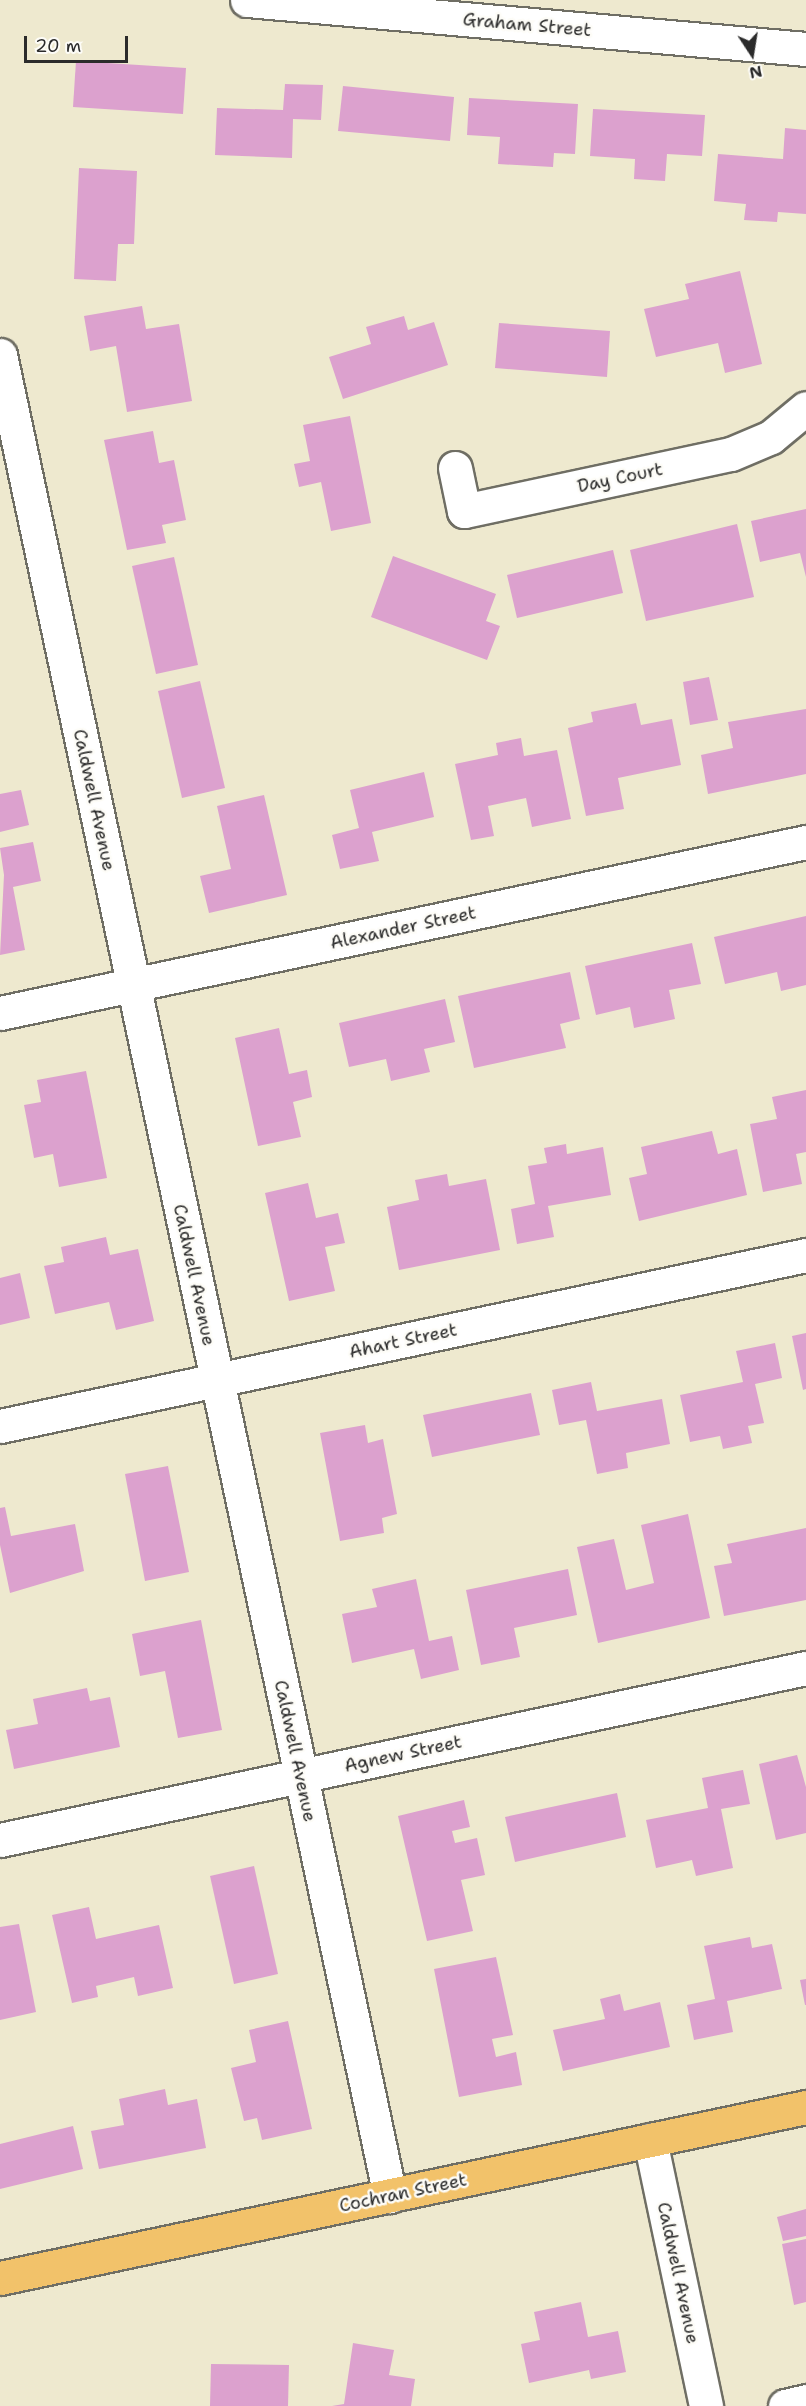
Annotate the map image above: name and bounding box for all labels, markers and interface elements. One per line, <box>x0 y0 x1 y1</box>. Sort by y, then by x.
street label: Graham Street <box>462 9 592 41</box>
scale bar <box>27 24 130 62</box>
north arrow <box>722 24 782 84</box>
text: 20 m <box>35 34 81 58</box>
text: N <box>747 61 764 84</box>
street label: Day Court <box>575 458 665 498</box>
street label: Caldwell Avenue <box>68 727 120 873</box>
street label: Alexander Street <box>328 902 478 954</box>
street label: Caldwell Avenue <box>168 1202 220 1348</box>
street label: Ahart Street <box>347 1319 459 1363</box>
street label: Caldwell Avenue <box>269 1678 321 1824</box>
street label: Agnew Street <box>342 1731 464 1777</box>
street label: Cochran Street <box>337 2169 469 2217</box>
street label: Caldwell Avenue <box>652 2200 704 2346</box>

